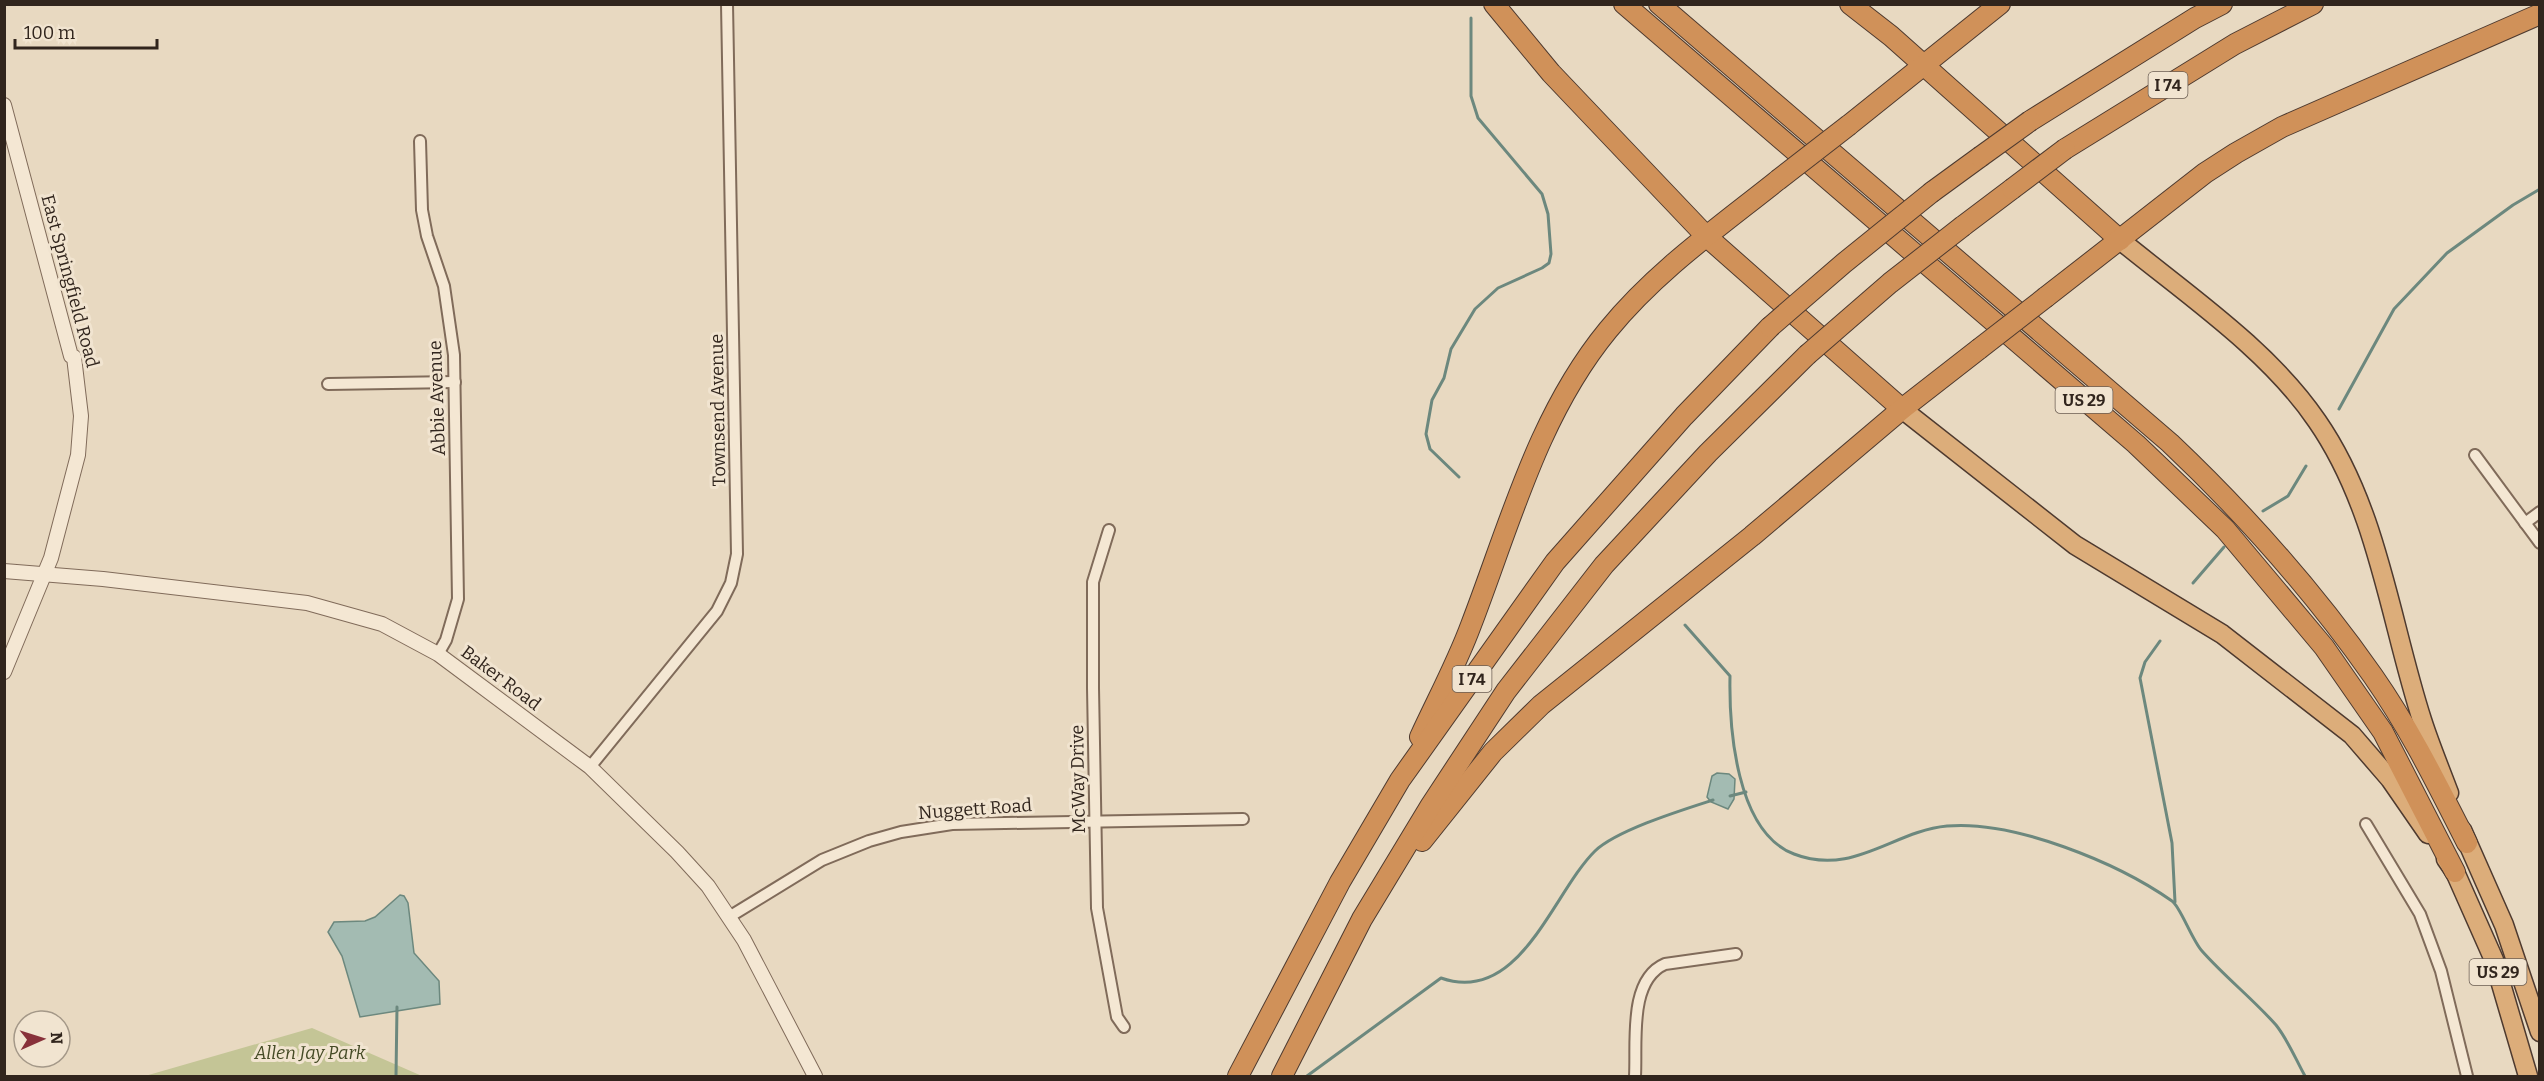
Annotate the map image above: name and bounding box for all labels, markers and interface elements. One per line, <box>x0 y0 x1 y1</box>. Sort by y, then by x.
scale bar <box>15 12 158 50</box>
text: 100 m <box>24 22 75 44</box>
road number: I 74 <box>2148 72 2188 98</box>
street label: East Springfield Road <box>36 192 104 370</box>
street label: Townsend Avenue <box>706 333 730 487</box>
street label: Abbie Avenue <box>424 340 450 456</box>
road number: US 29 <box>2056 387 2112 413</box>
street label: Baker Road <box>457 641 546 715</box>
road number: I 74 <box>1452 666 1492 692</box>
street label: McWay Drive <box>1066 724 1090 834</box>
street label: Nuggett Road <box>917 794 1033 824</box>
road number: US 29 <box>2470 959 2526 985</box>
north arrow <box>12 1009 72 1069</box>
text: N <box>47 1032 66 1045</box>
park label: Allen Jay Park <box>254 1042 366 1064</box>

